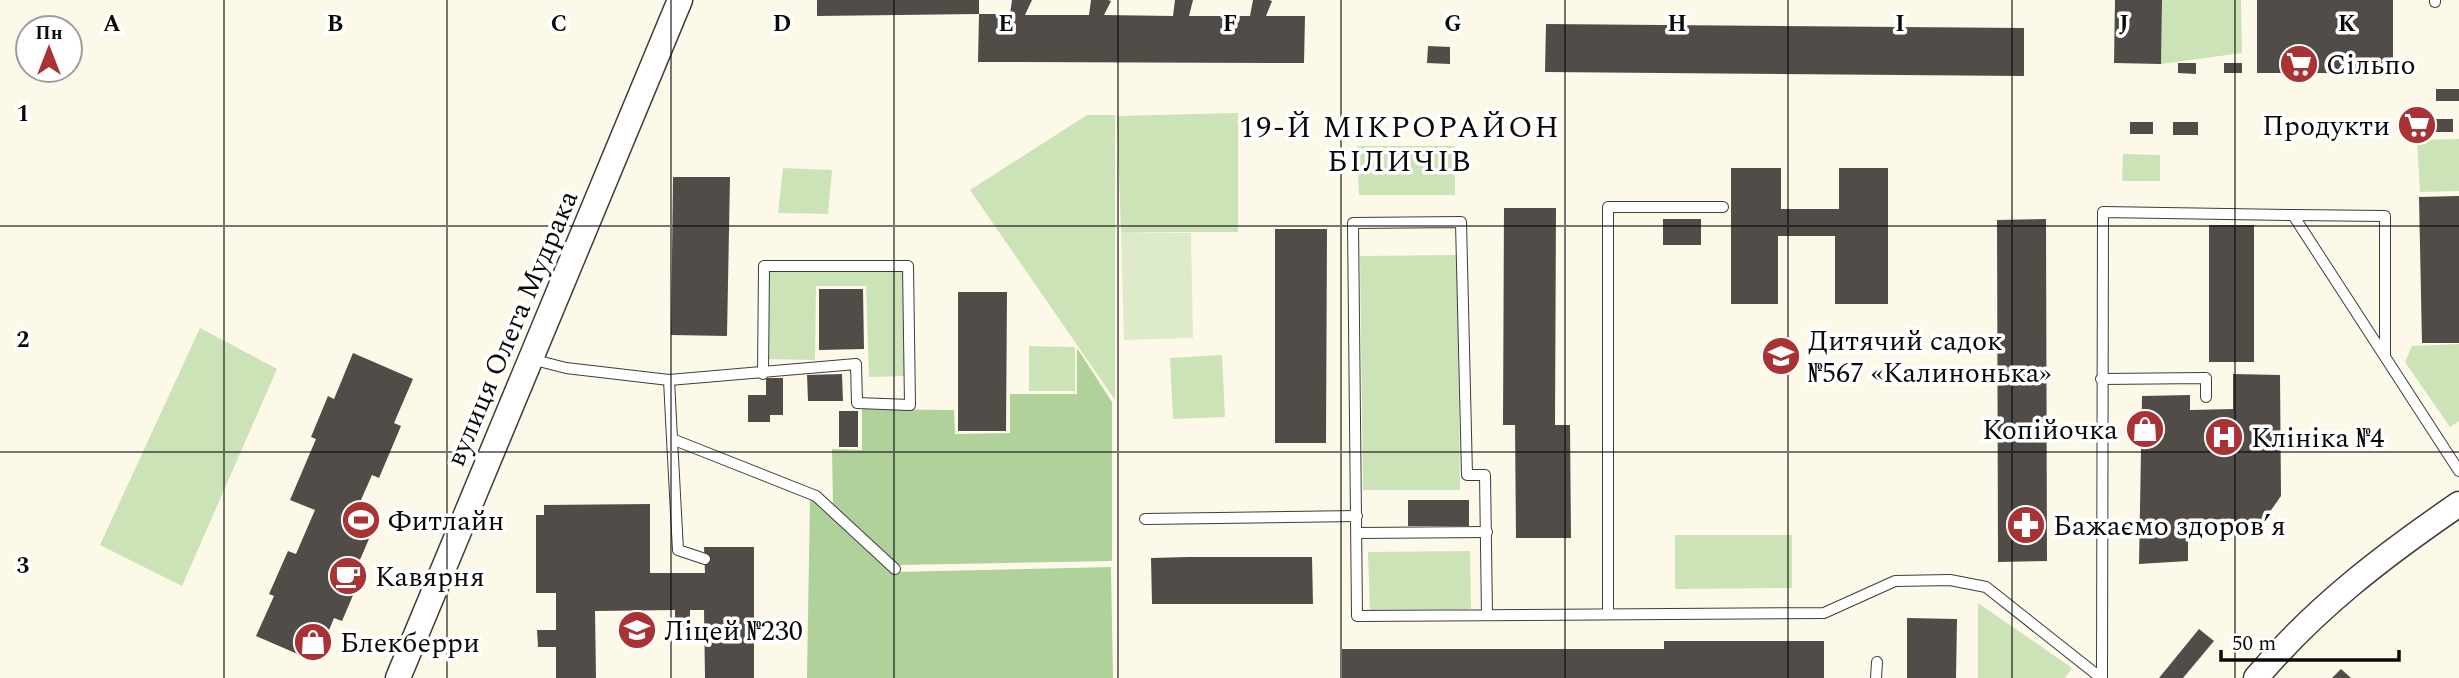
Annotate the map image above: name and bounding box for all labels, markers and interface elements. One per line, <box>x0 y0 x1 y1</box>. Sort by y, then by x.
text: A <box>103 7 121 42</box>
text: B <box>327 7 343 42</box>
text: C <box>551 7 567 42</box>
text: D <box>773 7 791 42</box>
text: E <box>998 7 1014 42</box>
text: F <box>1223 7 1237 42</box>
text: G <box>1444 7 1462 42</box>
text: H <box>1667 7 1687 42</box>
text: I <box>1895 7 1905 42</box>
text: J <box>2119 7 2129 42</box>
text: K <box>2338 7 2356 42</box>
north arrow <box>14 14 84 84</box>
text: Пн <box>35 19 63 48</box>
supermarket icon: Сільпо <box>2278 43 2320 85</box>
place label: Сільпо <box>2326 44 2416 87</box>
text: 1 <box>17 97 29 132</box>
supermarket icon: Продукти <box>2396 104 2438 146</box>
district label: 19-Й МІКРОРАЙОН БІЛИЧІВ <box>1239 105 1561 185</box>
place label: Продукти <box>2262 105 2390 148</box>
street label: вулиця Олега Мудрака <box>435 184 590 473</box>
place label: Дитячий садок №567 «Калинонька» <box>1808 320 2051 395</box>
text: 2 <box>17 323 30 358</box>
school or university icon: Дитячий садок №567 «Калинонька» <box>1760 335 1802 377</box>
shop icon: Копійочка <box>2124 408 2166 450</box>
place label: Копійочка <box>1982 409 2118 452</box>
hospital icon: Клініка №4 <box>2203 416 2245 458</box>
place label: Клініка №4 <box>2251 417 2384 460</box>
sports icon: Фитлайн <box>340 499 382 541</box>
place label: Фитлайн <box>388 500 504 543</box>
pharmacy icon: Бажаємо здоровʼя <box>2005 504 2047 546</box>
place label: Бажаємо здоровʼя <box>2053 505 2286 548</box>
text: 3 <box>17 549 30 584</box>
cafe icon: Кавярня <box>327 555 369 597</box>
place label: Кавярня <box>375 556 485 599</box>
school or university icon: Ліцей №230 <box>616 609 658 651</box>
place label: Ліцей №230 <box>664 610 803 653</box>
scale bar <box>2221 618 2400 662</box>
shop icon: Блекберри <box>292 621 334 663</box>
place label: Блекберри <box>340 622 480 665</box>
text: 50 m <box>2232 628 2276 660</box>

